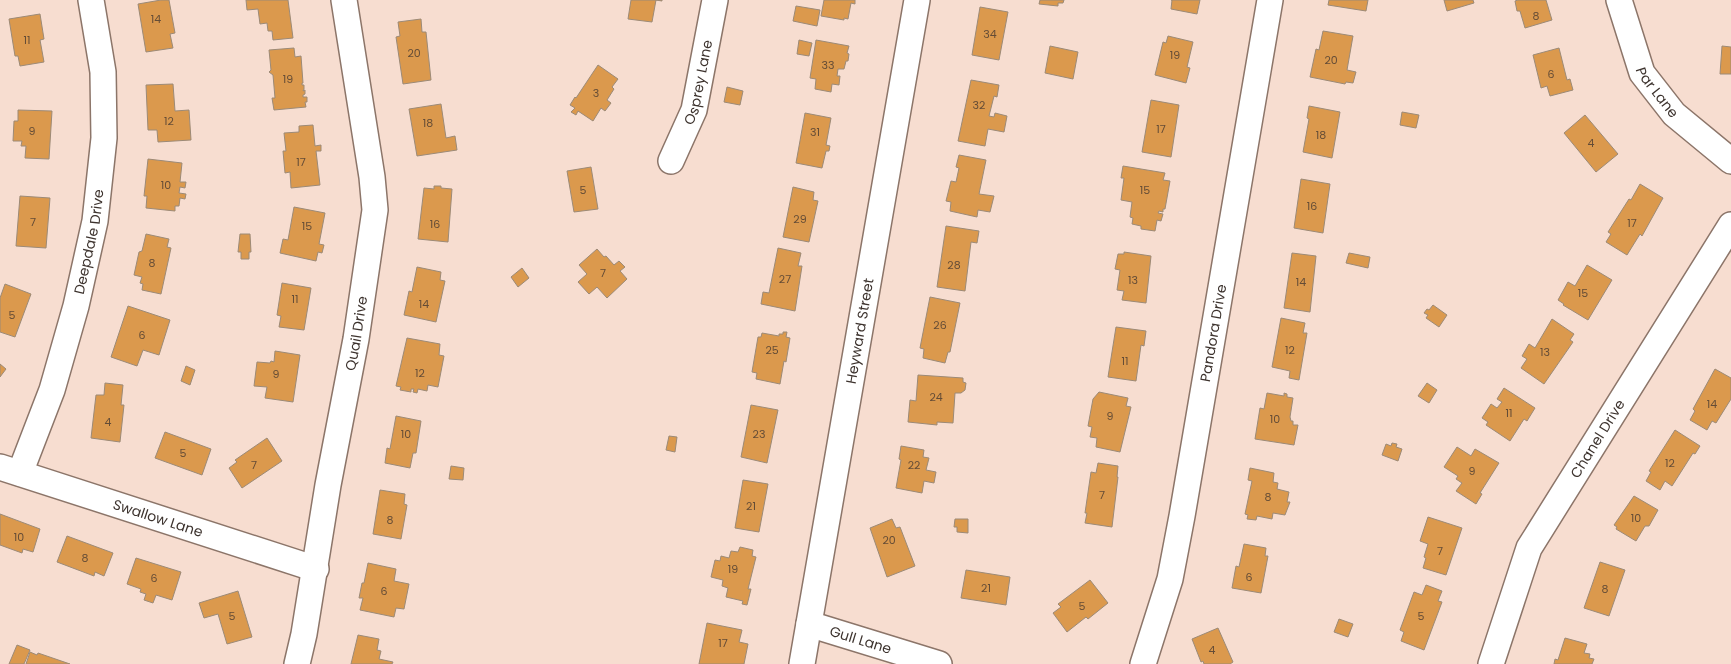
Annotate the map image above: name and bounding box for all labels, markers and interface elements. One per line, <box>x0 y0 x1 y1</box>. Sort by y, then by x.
house number: 8 <box>1533 8 1540 24</box>
house number: 14 <box>151 11 161 27</box>
house number: 34 <box>983 26 997 42</box>
house number: 11 <box>23 32 31 48</box>
street label: Osprey Lane <box>679 38 717 128</box>
house number: 20 <box>407 45 421 61</box>
house number: 19 <box>1170 47 1180 63</box>
house number: 20 <box>1324 52 1338 68</box>
house number: 33 <box>822 57 834 73</box>
street label: Par Lane <box>1631 65 1684 122</box>
house number: 6 <box>1548 66 1555 82</box>
house number: 19 <box>283 71 293 87</box>
house number: 3 <box>593 85 599 101</box>
house number: 32 <box>973 97 985 113</box>
house number: 12 <box>164 113 174 129</box>
house number: 18 <box>423 115 433 131</box>
house number: 17 <box>1156 121 1166 137</box>
house number: 9 <box>29 123 36 139</box>
house number: 31 <box>810 124 820 140</box>
house number: 18 <box>1316 127 1326 143</box>
house number: 4 <box>1588 135 1595 151</box>
house number: 17 <box>296 154 306 170</box>
house number: 10 <box>161 177 171 193</box>
house number: 5 <box>580 182 587 198</box>
house number: 15 <box>1140 182 1150 198</box>
street label: Deepdale Drive <box>69 188 108 296</box>
house number: 16 <box>1307 198 1317 214</box>
house number: 29 <box>793 211 807 227</box>
house number: 7 <box>30 214 36 230</box>
house number: 17 <box>1627 215 1637 231</box>
house number: 16 <box>430 216 440 232</box>
house number: 15 <box>302 218 312 234</box>
house number: 8 <box>149 255 156 271</box>
house number: 28 <box>947 257 961 273</box>
house number: 7 <box>600 265 606 281</box>
house number: 27 <box>779 271 791 287</box>
house number: 13 <box>1128 272 1138 288</box>
house number: 14 <box>1296 274 1306 290</box>
street label: Heyward Street <box>841 277 879 385</box>
street label: Pandora Drive <box>1195 282 1231 383</box>
house number: 15 <box>1578 285 1588 301</box>
house number: 11 <box>291 291 299 307</box>
street label: Quail Drive <box>340 294 372 372</box>
house number: 14 <box>419 296 429 312</box>
house number: 5 <box>9 307 16 323</box>
house number: 26 <box>933 317 947 333</box>
house number: 6 <box>139 327 146 343</box>
house number: 25 <box>765 342 779 358</box>
house number: 12 <box>1285 342 1295 358</box>
house number: 13 <box>1540 344 1550 360</box>
house number: 11 <box>1121 353 1129 369</box>
house number: 12 <box>415 365 425 381</box>
house number: 9 <box>273 366 280 382</box>
house number: 24 <box>929 389 943 405</box>
street label: Chanel Drive <box>1565 395 1630 482</box>
house number: 14 <box>1707 396 1717 412</box>
house number: 11 <box>1505 405 1513 421</box>
house number: 9 <box>1107 408 1114 424</box>
house number: 10 <box>1270 411 1280 427</box>
house number: 4 <box>105 414 112 430</box>
house number: 10 <box>401 426 411 442</box>
house number: 23 <box>753 426 765 442</box>
house number: 5 <box>180 445 187 461</box>
house number: 12 <box>1665 455 1675 471</box>
house number: 7 <box>251 457 257 473</box>
house number: 22 <box>908 457 920 473</box>
house number: 9 <box>1469 463 1476 479</box>
house number: 7 <box>1099 487 1105 503</box>
house number: 8 <box>1265 489 1272 505</box>
street label: Swallow Lane <box>110 494 206 542</box>
house number: 21 <box>746 498 756 514</box>
house number: 10 <box>1631 510 1641 526</box>
house number: 8 <box>387 512 394 528</box>
house number: 10 <box>14 529 24 545</box>
house number: 20 <box>882 532 896 548</box>
house number: 7 <box>1437 543 1443 559</box>
house number: 8 <box>82 550 89 566</box>
house number: 19 <box>728 561 738 577</box>
house number: 6 <box>1246 569 1253 585</box>
house number: 6 <box>151 570 158 586</box>
house number: 21 <box>981 580 991 596</box>
house number: 8 <box>1602 581 1609 597</box>
house number: 6 <box>381 583 388 599</box>
house number: 5 <box>1079 598 1086 614</box>
house number: 5 <box>229 608 236 624</box>
house number: 5 <box>1418 608 1425 624</box>
street label: Gull Lane <box>827 621 894 659</box>
house number: 17 <box>718 635 728 651</box>
house number: 4 <box>1209 642 1216 658</box>

